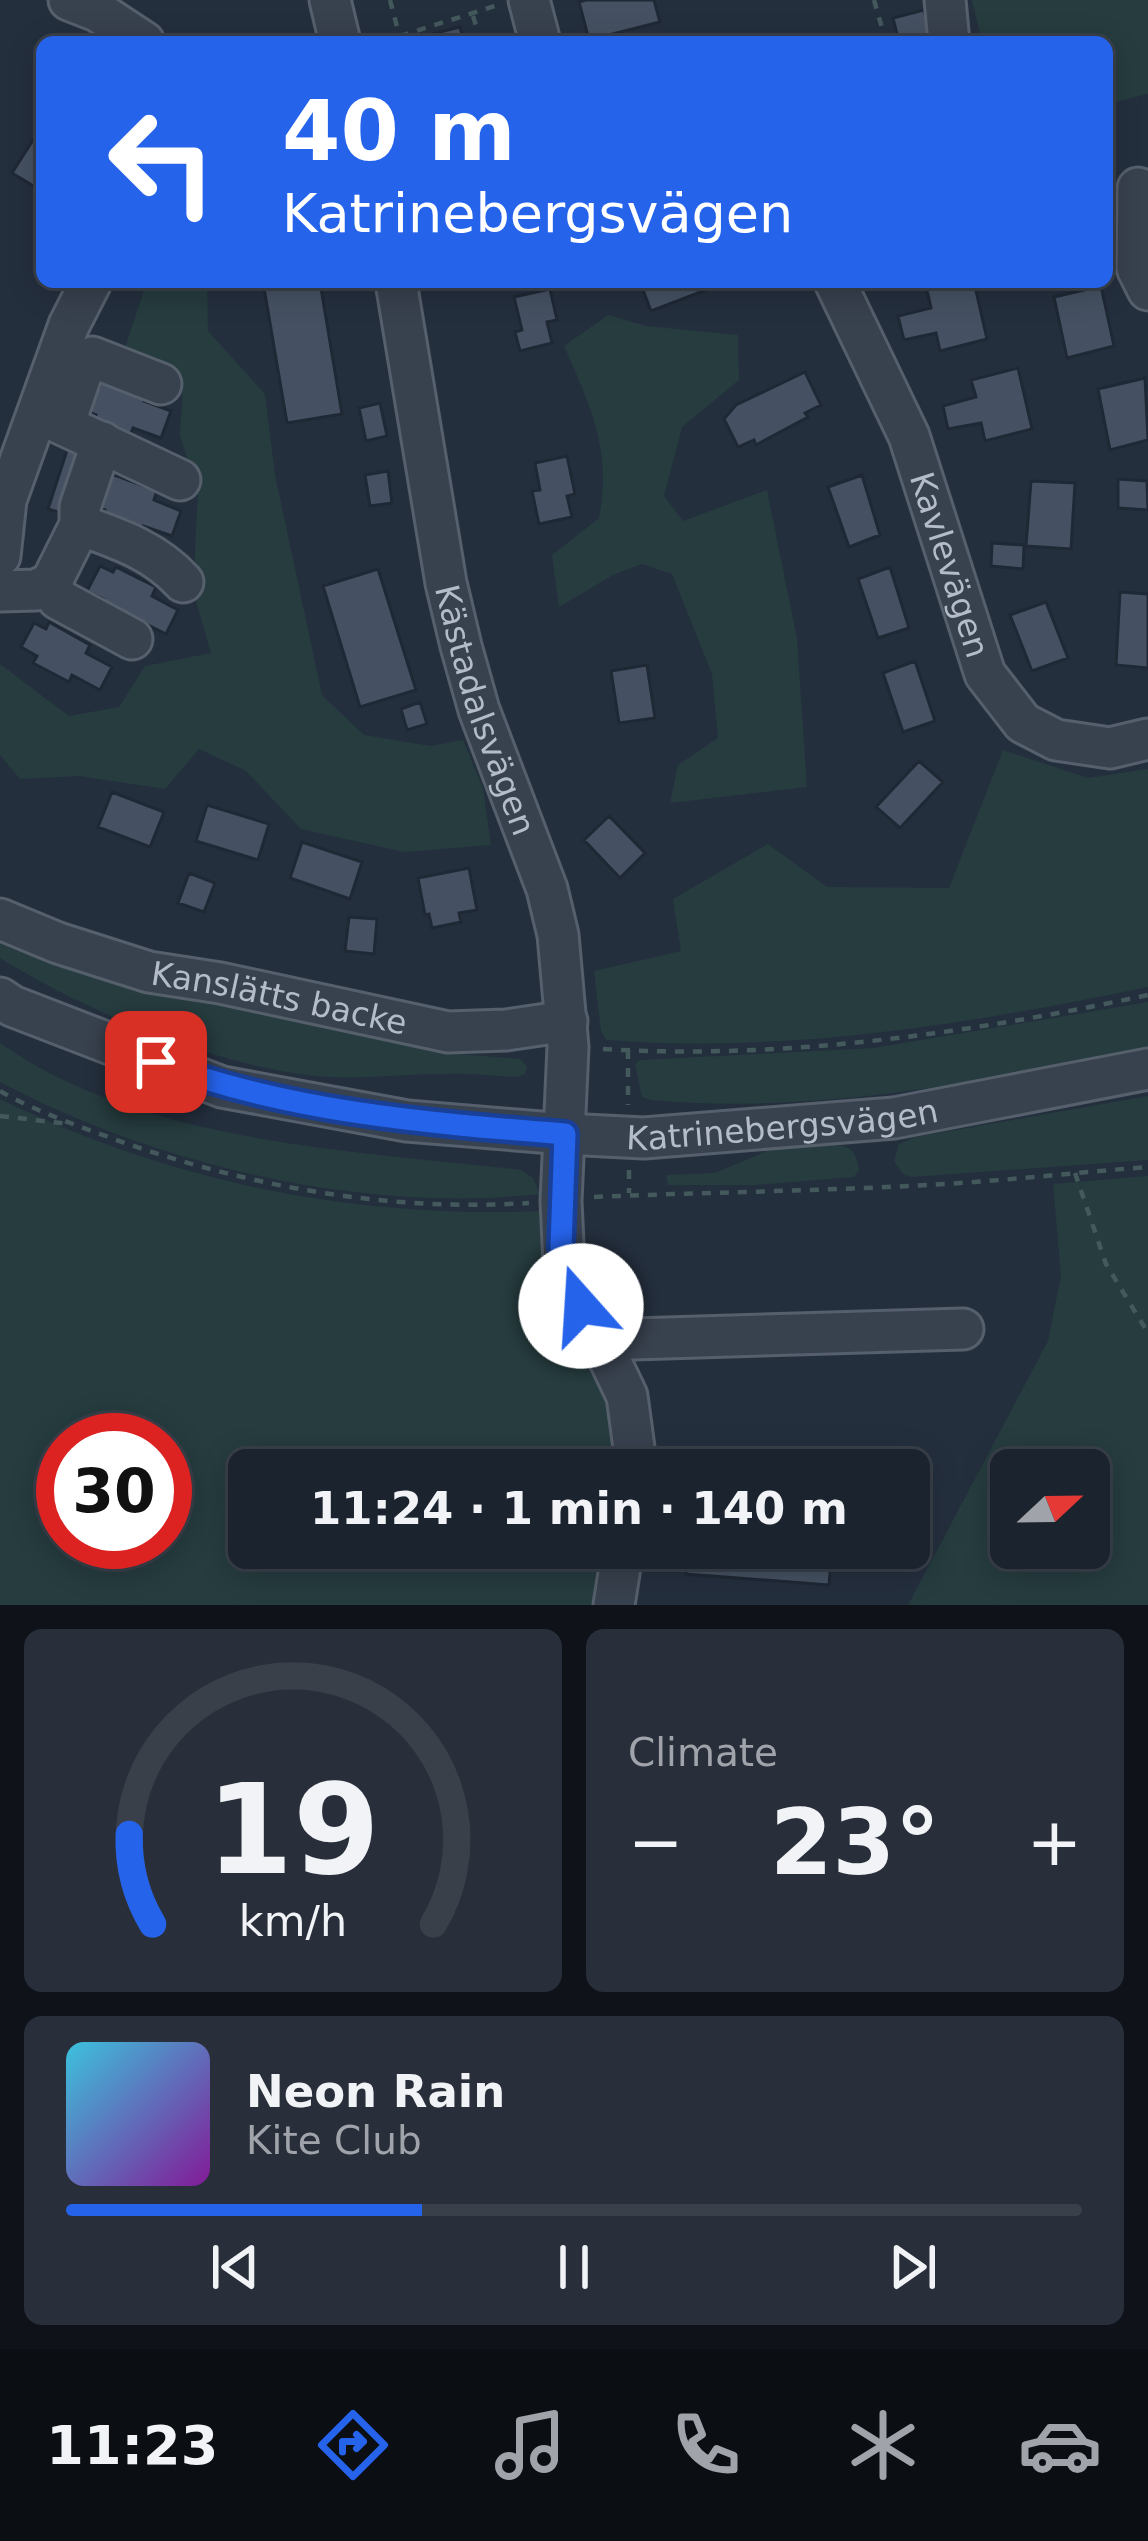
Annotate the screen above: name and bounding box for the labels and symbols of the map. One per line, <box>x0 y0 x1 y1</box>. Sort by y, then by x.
street label: Kavlevägen <box>902 467 997 662</box>
street label: Kästadalsvägen <box>427 581 544 841</box>
street label: Kanslätts backe <box>149 954 411 1043</box>
pin <box>105 1011 207 1113</box>
street label: Katrinebergsvägen <box>625 1091 941 1158</box>
position arrow <box>518 1243 644 1369</box>
speed limit sign: 30 <box>36 1413 192 1569</box>
north arrow <box>990 1449 1110 1569</box>

